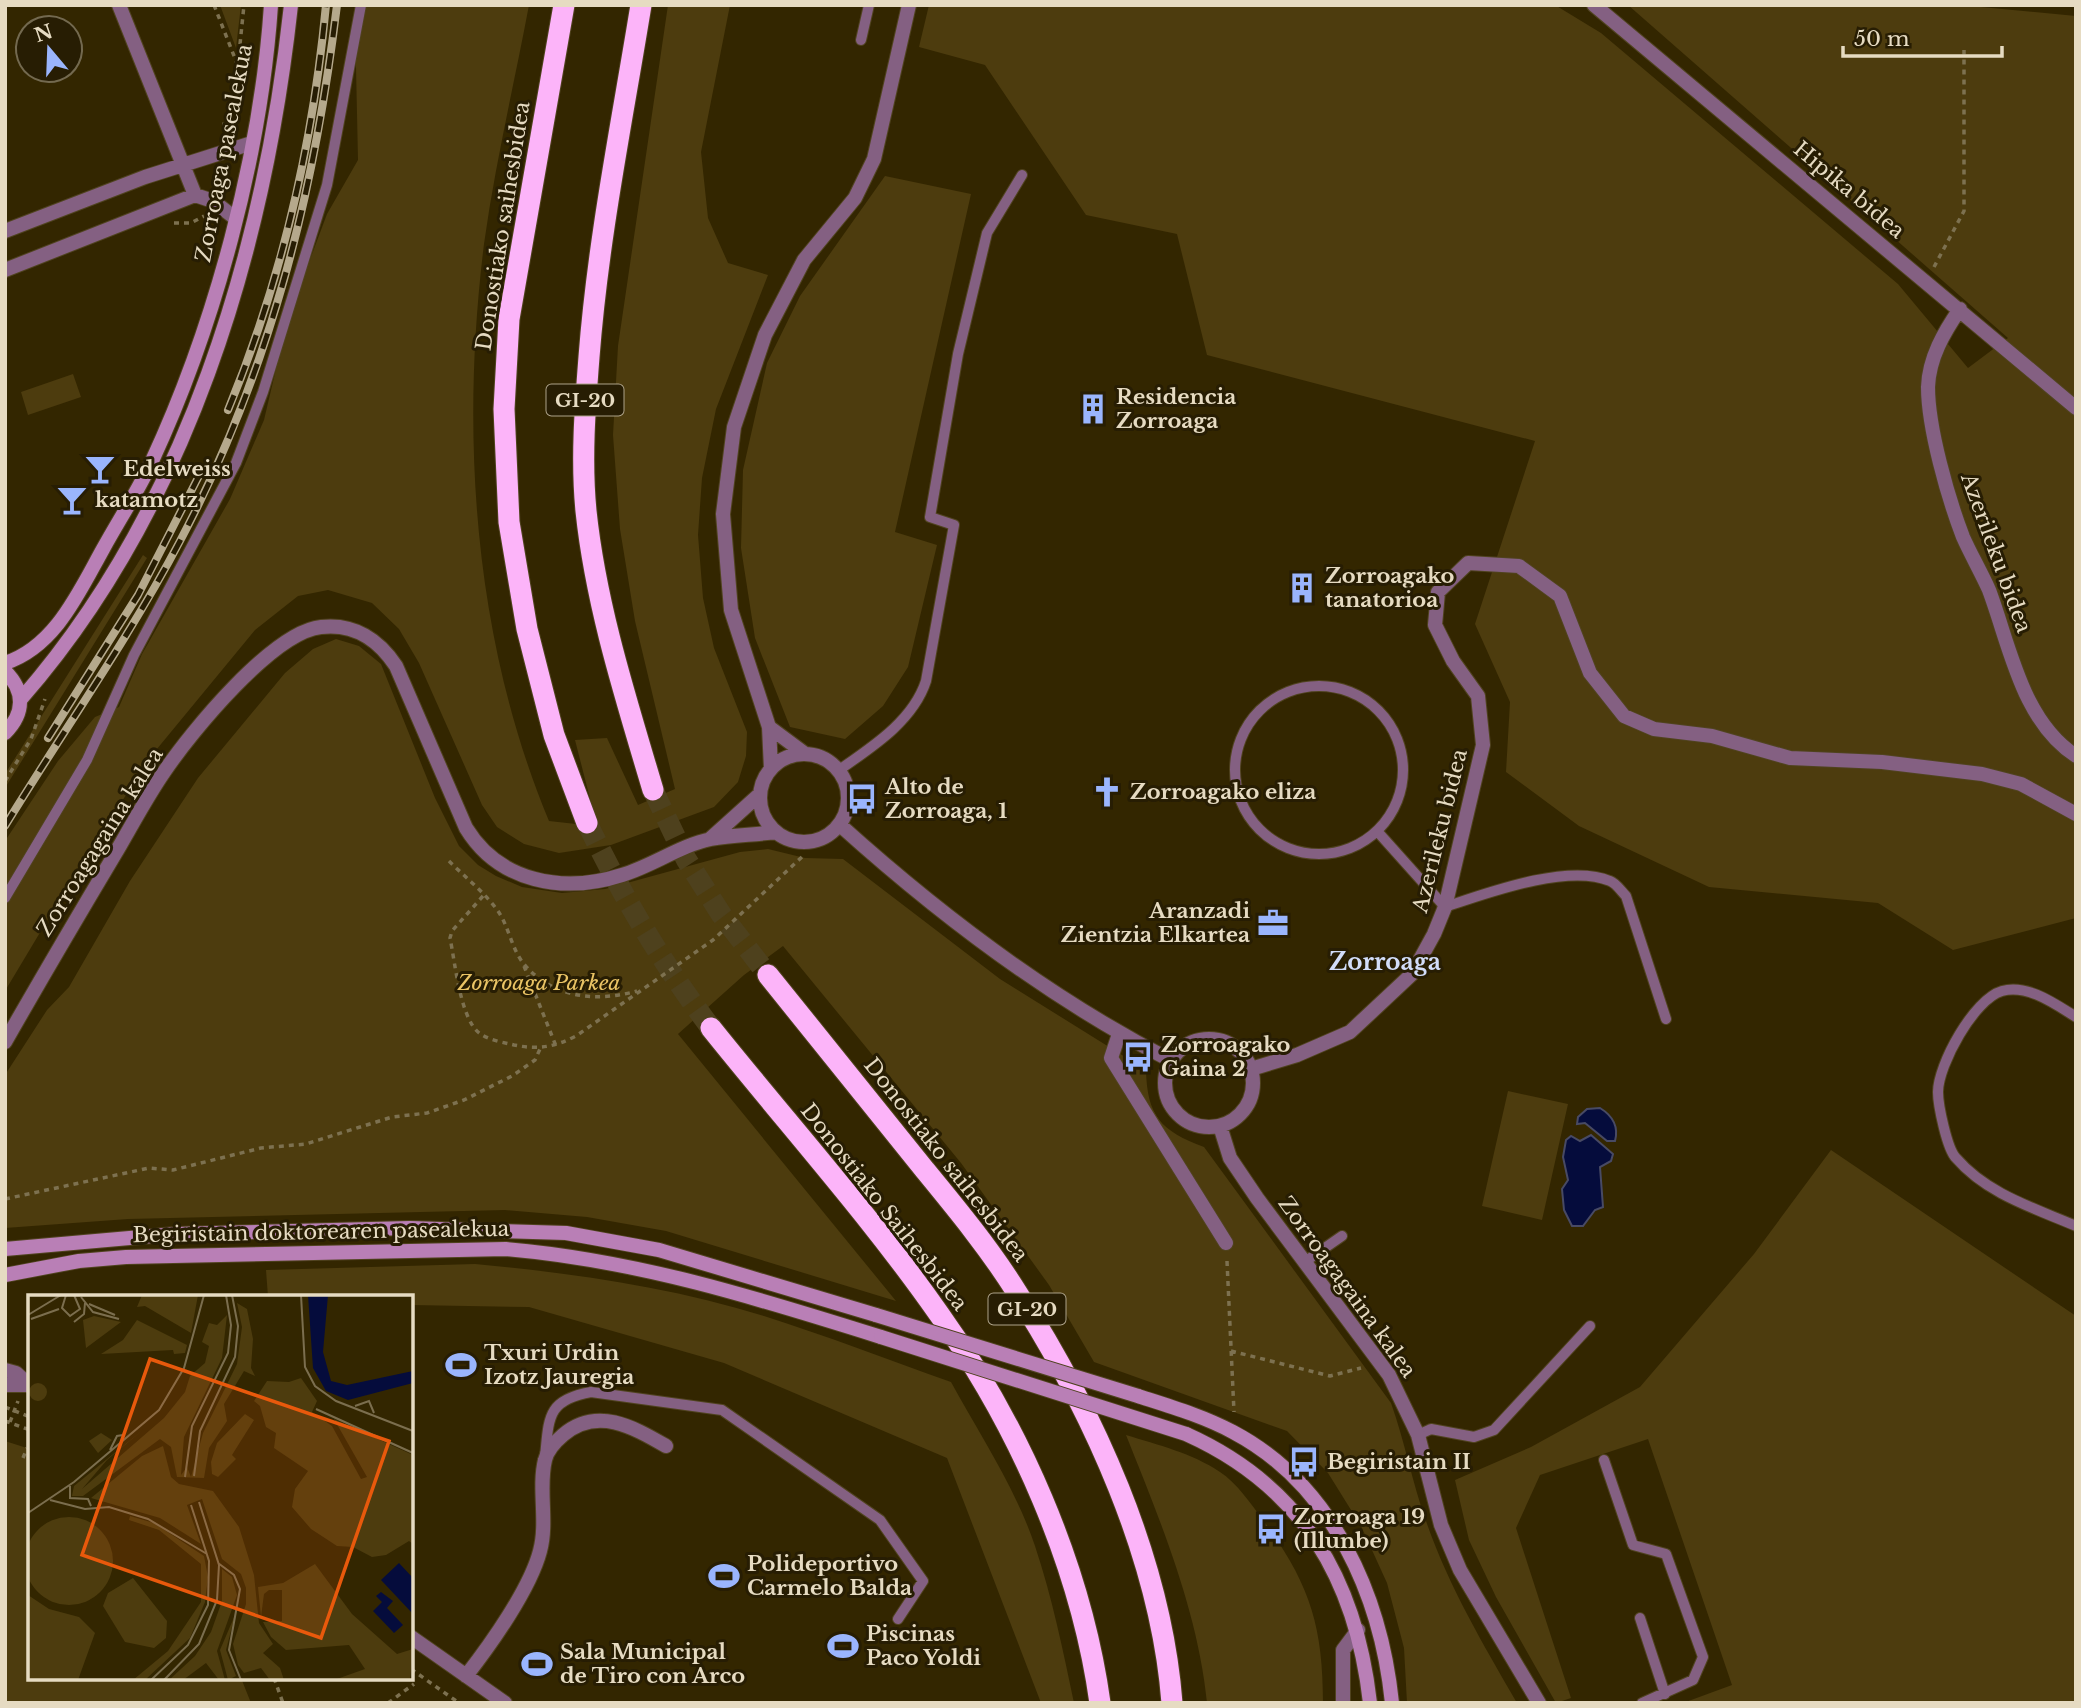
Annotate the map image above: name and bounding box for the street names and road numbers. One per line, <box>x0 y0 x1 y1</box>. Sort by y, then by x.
street label: Zorroaga pasealekua <box>190 41 258 264</box>
street label: Donostiako saihesbidea <box>470 99 536 352</box>
street label: Hipika bidea <box>1788 136 1910 244</box>
road number: GI-20 <box>546 384 624 416</box>
street label: Azerileku bidea <box>1955 469 2037 637</box>
street label: Zorroagagaina kalea <box>31 743 169 941</box>
street label: Azerileku bidea <box>1407 746 1473 916</box>
street label: Donostiako saihesbidea <box>858 1053 1034 1267</box>
street label: Donostiako Saihesbidea <box>795 1098 973 1316</box>
street label: Zorroagagaina kalea <box>1273 1191 1422 1383</box>
street label: Begiristain doktorearen pasealekua <box>132 1216 510 1248</box>
road number: GI-20 <box>988 1294 1066 1324</box>

